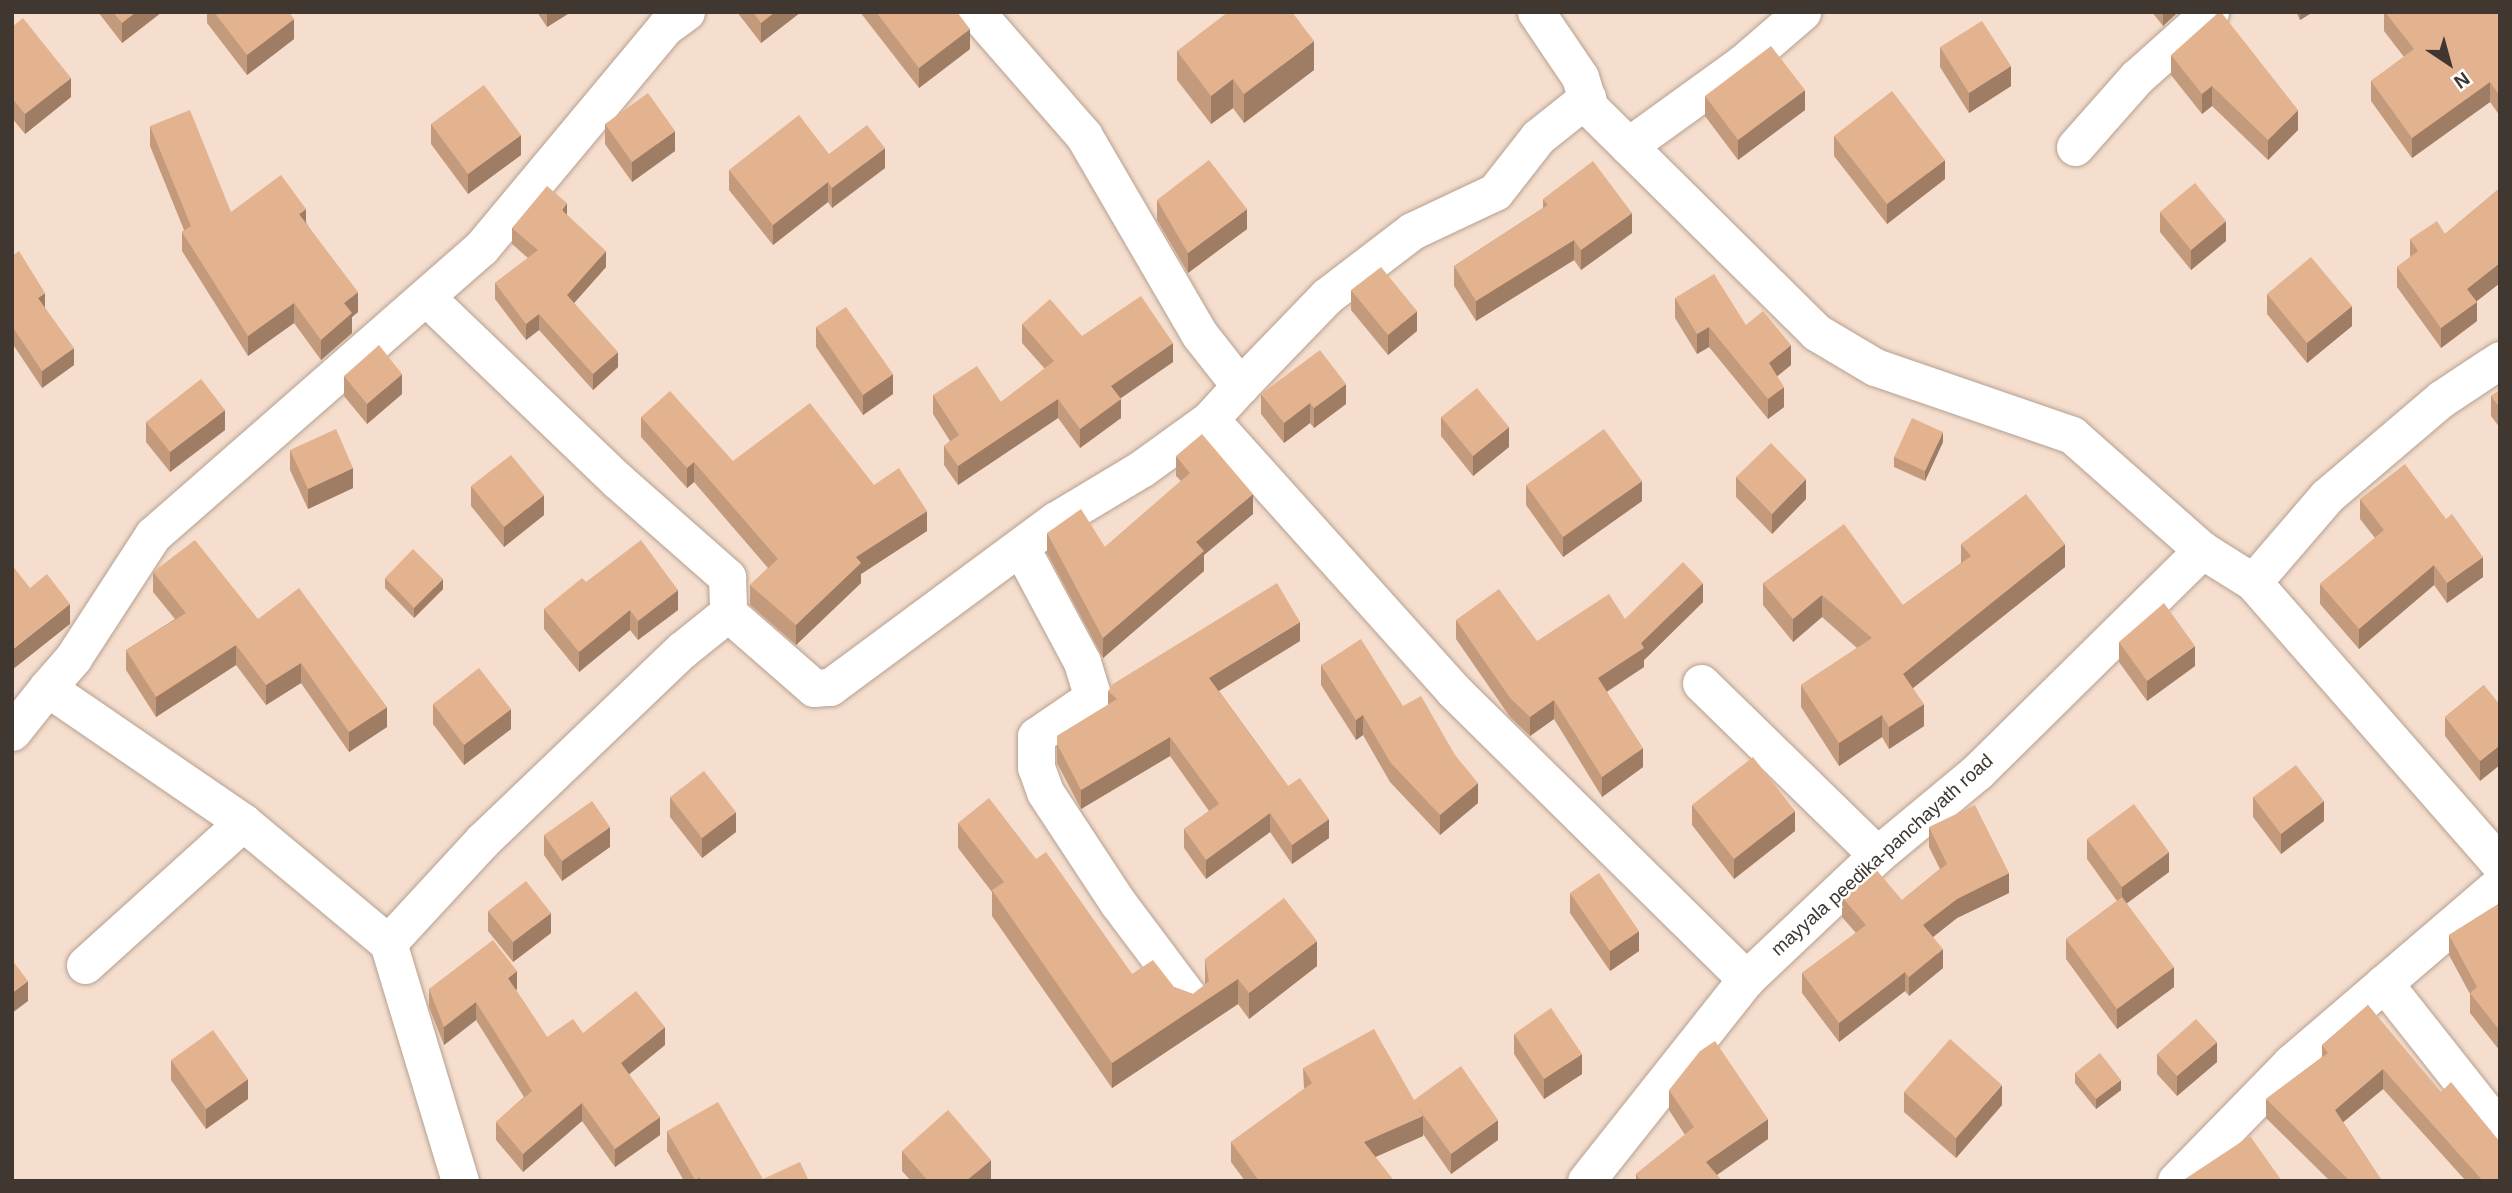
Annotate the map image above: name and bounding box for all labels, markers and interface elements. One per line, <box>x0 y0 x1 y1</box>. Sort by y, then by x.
north arrow <box>2414 28 2484 98</box>
text: N <box>2450 68 2473 93</box>
street label: mayyala peedika-panchayath road <box>1766 749 1998 961</box>

